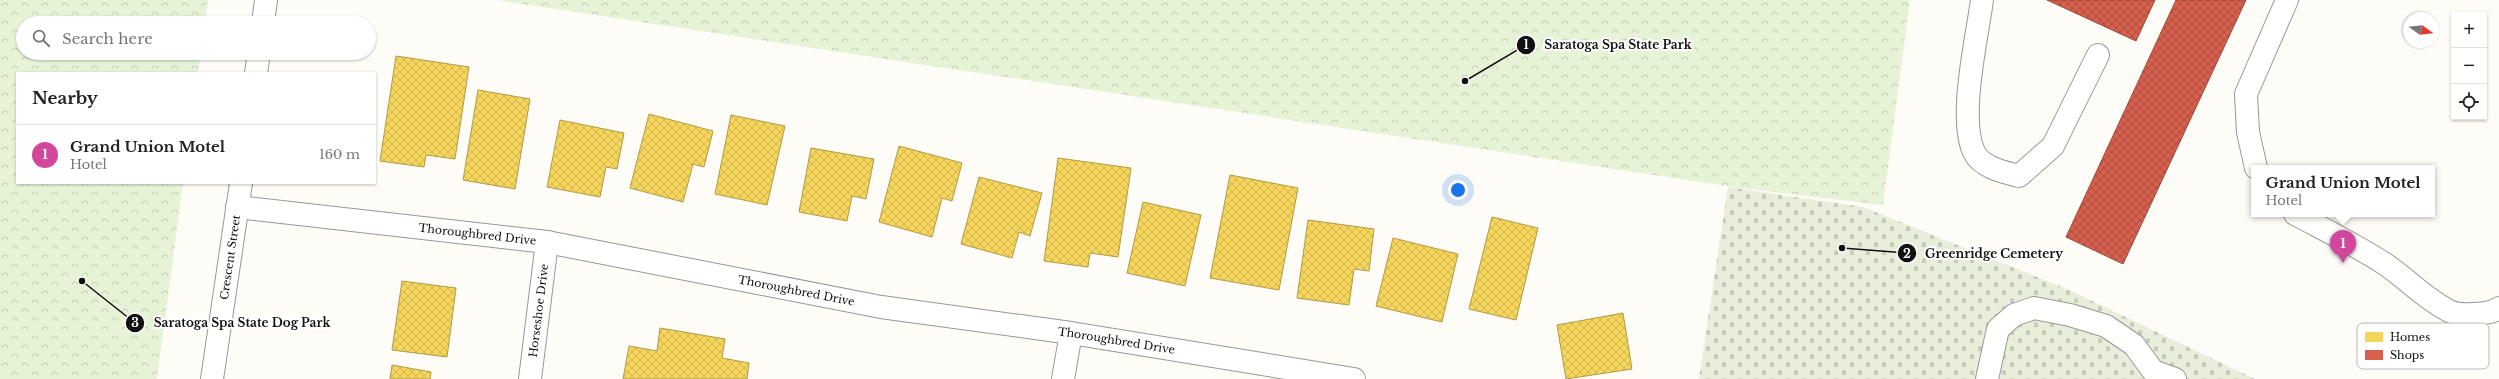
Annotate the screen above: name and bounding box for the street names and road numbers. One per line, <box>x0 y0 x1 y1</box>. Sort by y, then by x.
street label: Crescent Street <box>217 213 243 301</box>
street label: Thoroughbred Drive <box>418 221 537 248</box>
street label: Horseshoe Drive <box>526 263 551 358</box>
street label: Thoroughbred Drive <box>737 272 856 309</box>
street label: Thoroughbred Drive <box>1057 324 1176 357</box>

